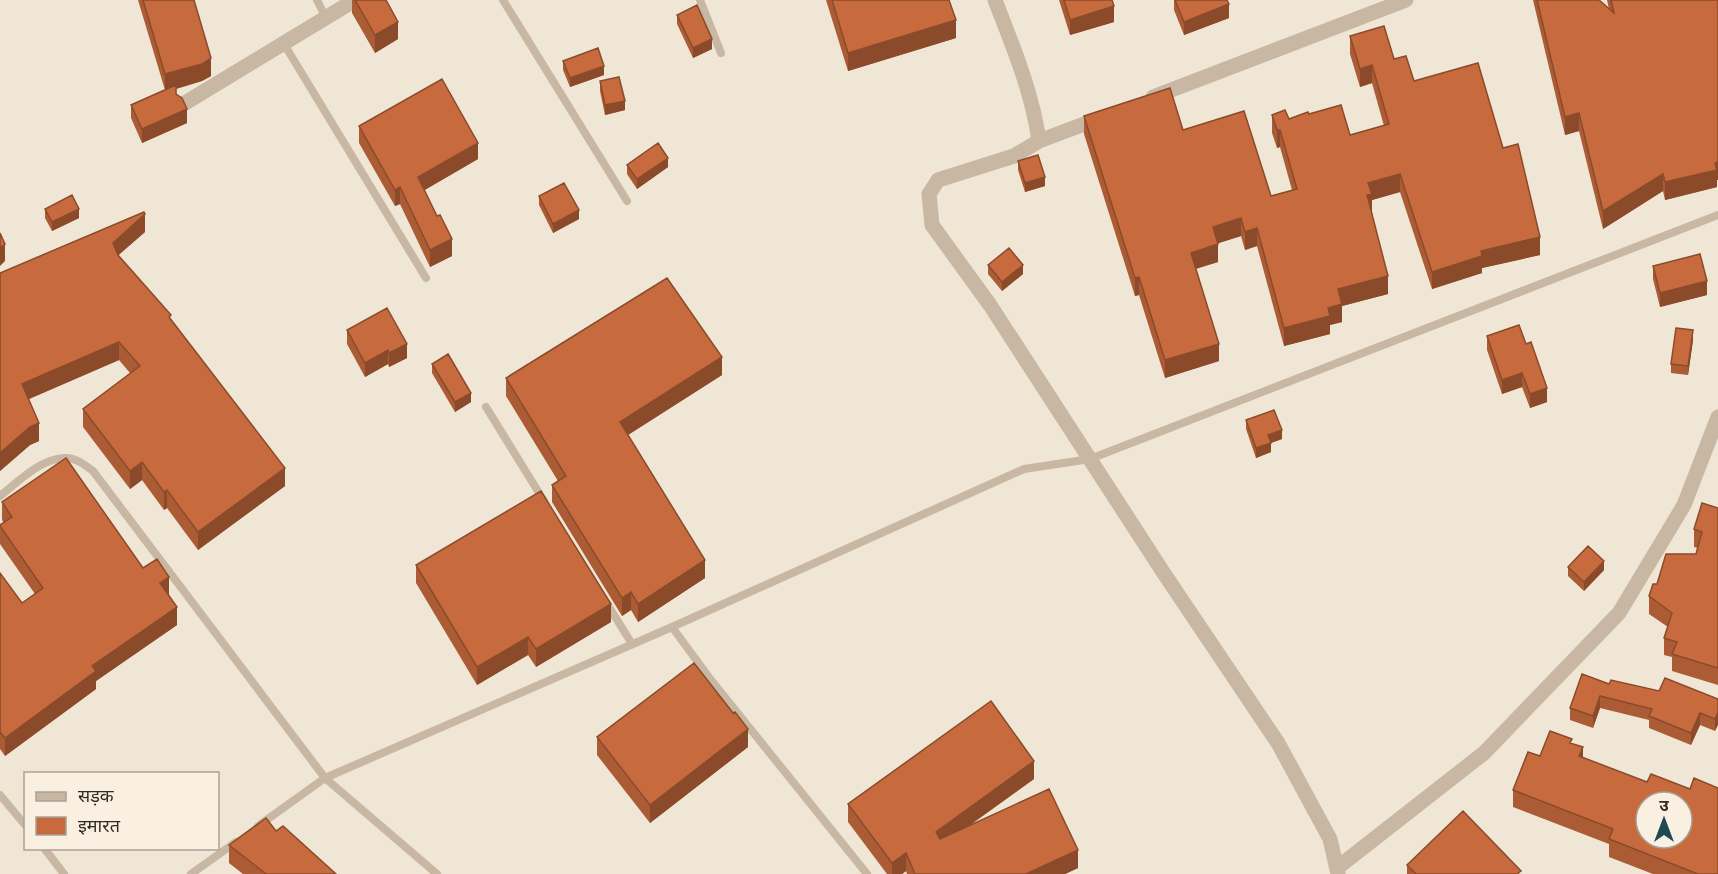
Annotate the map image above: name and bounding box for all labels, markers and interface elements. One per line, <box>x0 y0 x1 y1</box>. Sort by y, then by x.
legend <box>24 772 219 850</box>
text: सड़क <box>78 788 115 806</box>
north arrow <box>1634 790 1694 850</box>
text: उ <box>1659 798 1669 814</box>
text: इमारत <box>78 818 121 836</box>

